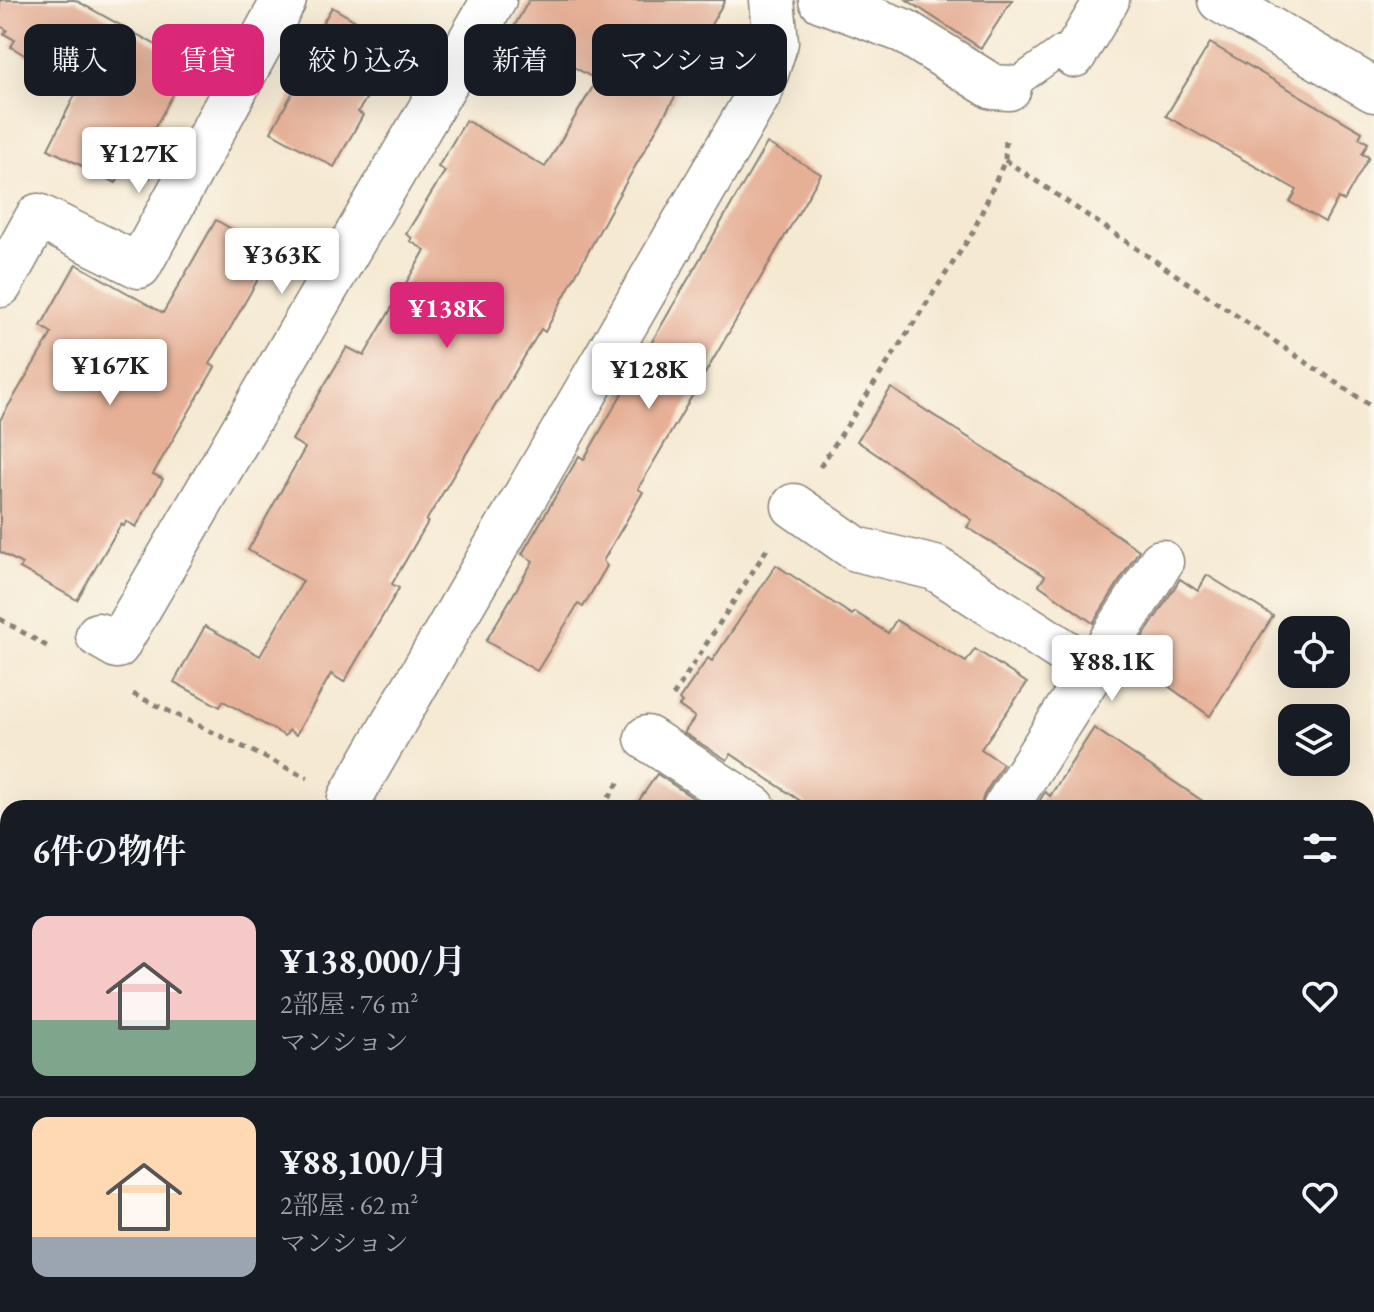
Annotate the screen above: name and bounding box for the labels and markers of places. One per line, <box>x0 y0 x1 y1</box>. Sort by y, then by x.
pin: ¥127K <box>83 127 195 195</box>
pin: ¥363K <box>226 228 338 296</box>
pin: ¥138K <box>391 282 503 350</box>
pin: ¥167K <box>54 339 166 407</box>
pin: ¥128K <box>593 343 705 411</box>
pin: ¥88.1K <box>1047 635 1177 703</box>

